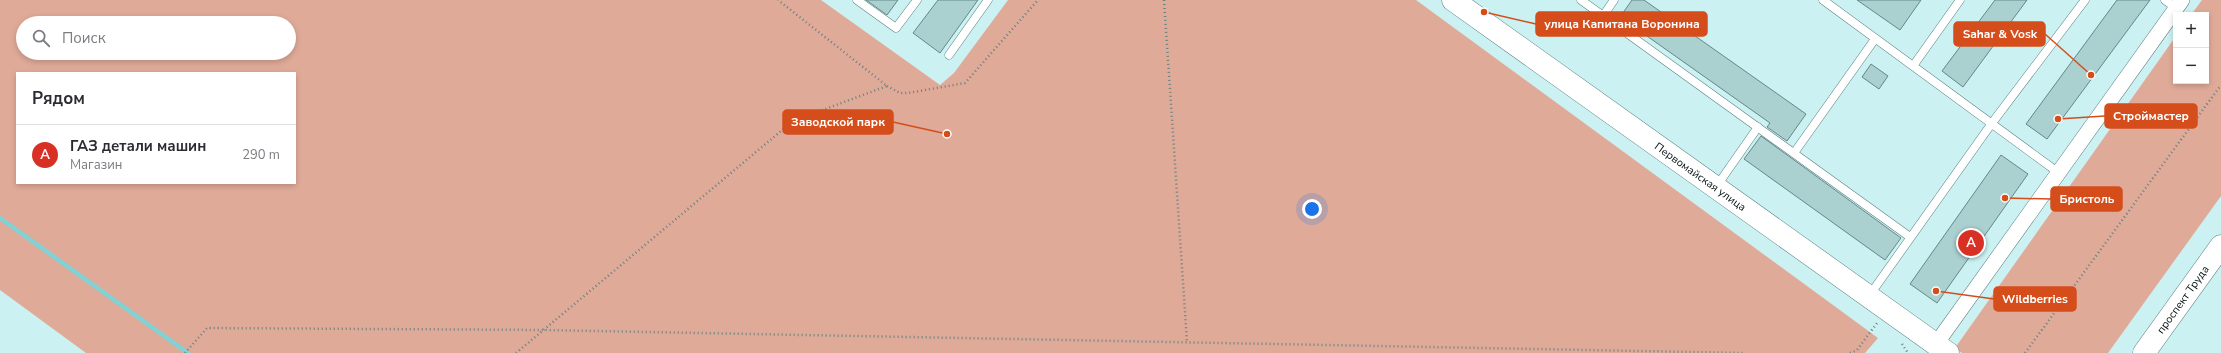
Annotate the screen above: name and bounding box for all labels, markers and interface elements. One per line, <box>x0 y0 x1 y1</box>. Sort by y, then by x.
callout: улица Капитана Воронина <box>1536 12 1707 36</box>
map controls <box>2173 12 2209 84</box>
button: + <box>2173 12 2209 48</box>
search box <box>16 16 296 60</box>
text: улица Капитана Воронина <box>1544 16 1700 32</box>
callout: Sahar & Vosk <box>1954 22 2045 46</box>
text: Sahar & Vosk <box>1963 26 2038 42</box>
icon: search <box>30 27 52 49</box>
text: Поиск <box>62 28 106 48</box>
button: − <box>2173 48 2209 84</box>
text: Рядом <box>32 87 85 110</box>
callout: Строймастер <box>2105 104 2197 128</box>
text: Строймастер <box>2113 108 2189 124</box>
callout: Заводской парк <box>783 110 893 134</box>
text: Заводской парк <box>791 114 885 130</box>
text: ГАЗ детали машин <box>70 136 206 156</box>
street label: Первомайская улица <box>1652 139 1749 214</box>
text: A <box>40 146 50 164</box>
text: 290 m <box>242 146 280 164</box>
text: Магазин <box>70 156 122 174</box>
callout: Бристоль <box>2051 187 2122 211</box>
text: Бристоль <box>2060 191 2115 207</box>
your location <box>1302 199 1322 219</box>
pin: A <box>1958 228 1984 258</box>
street label: проспект Труда <box>2153 262 2212 337</box>
callout: Wildberries <box>1994 287 2076 311</box>
text: Wildberries <box>2002 291 2068 307</box>

